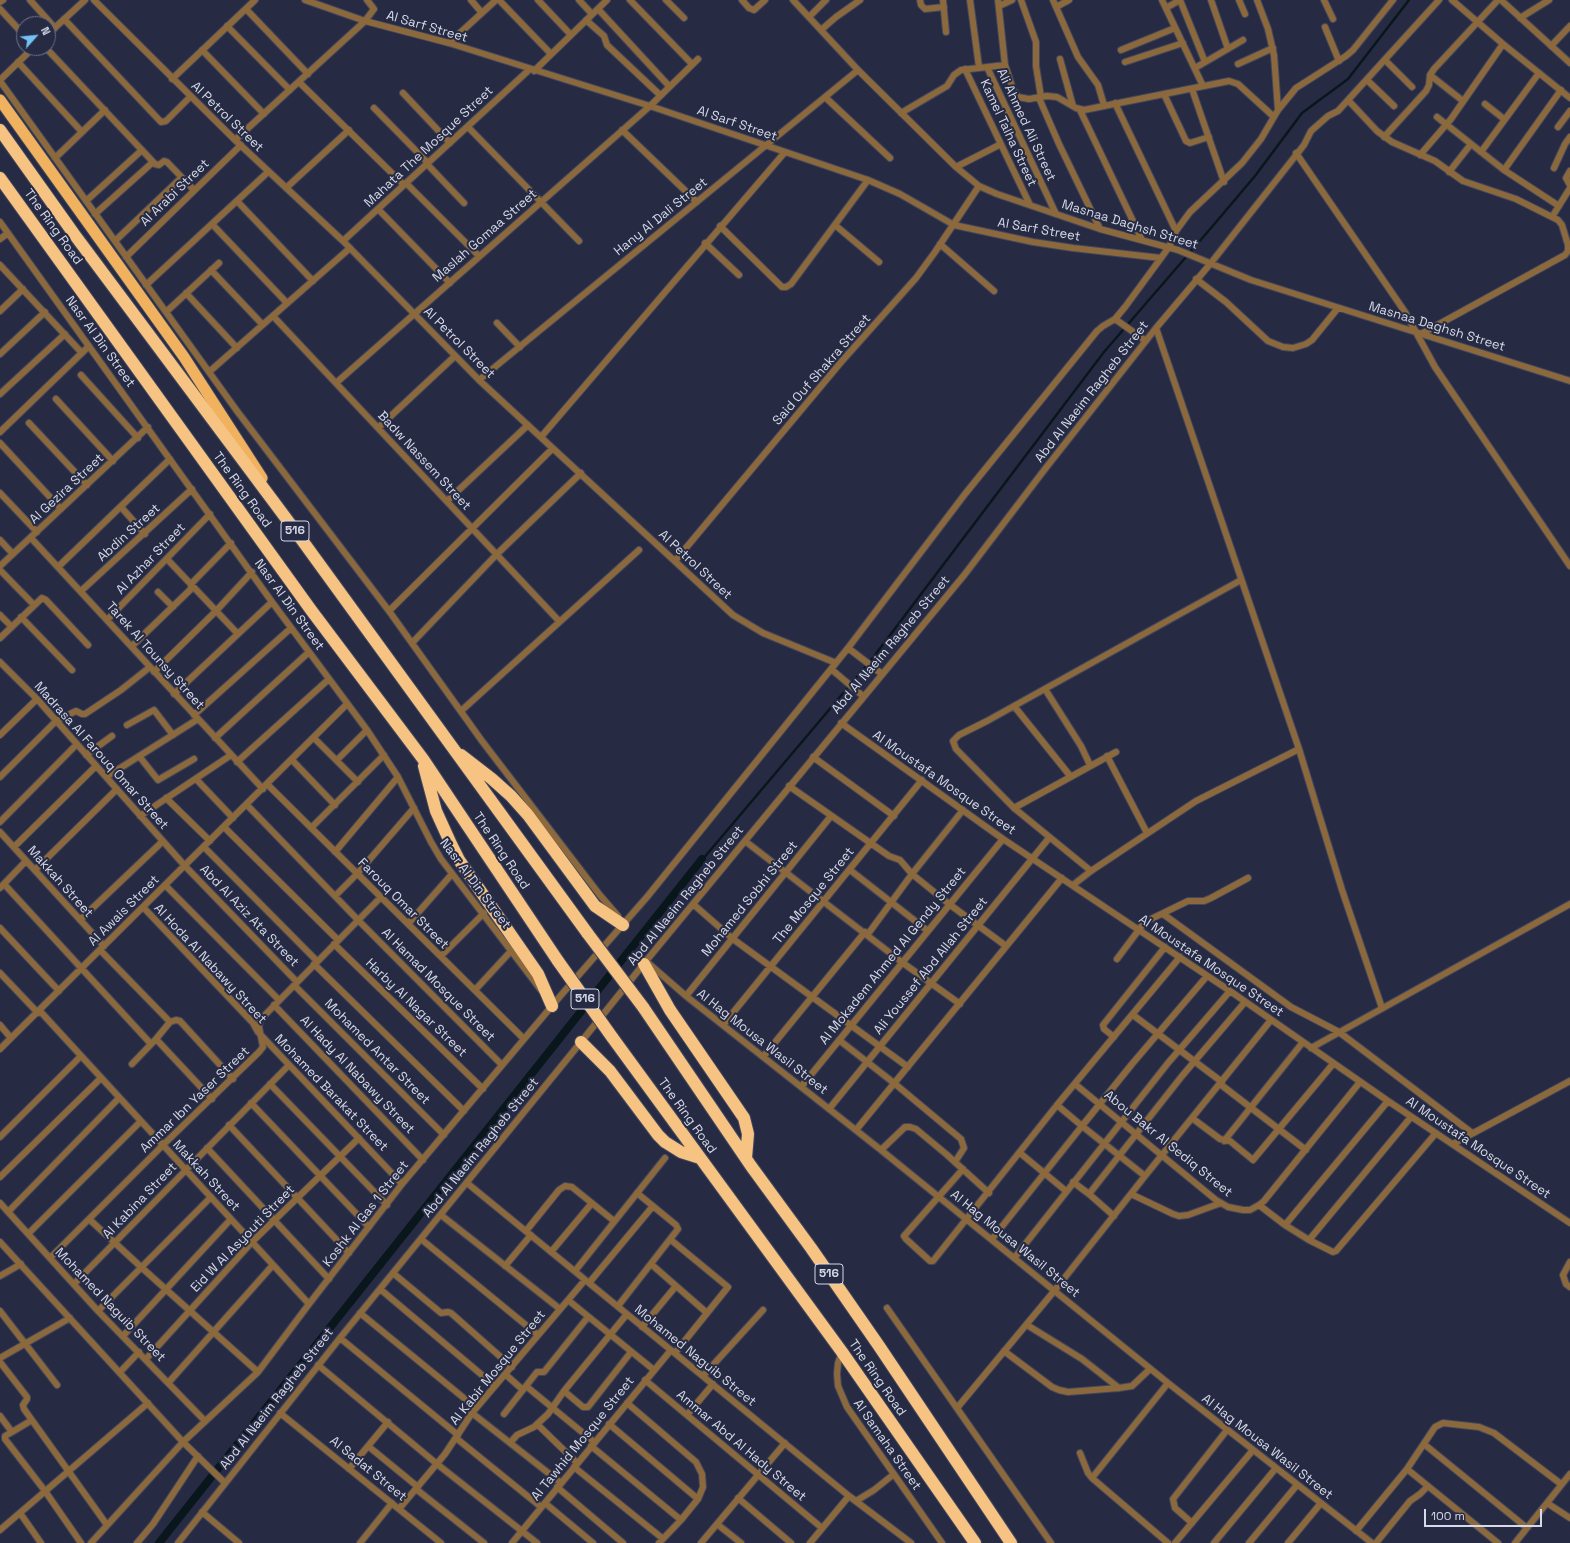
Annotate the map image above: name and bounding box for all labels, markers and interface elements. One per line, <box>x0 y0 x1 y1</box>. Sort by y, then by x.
street label: Al Sarf Street <box>385 8 469 46</box>
north arrow <box>16 16 56 56</box>
text: N <box>38 25 54 37</box>
street label: Ali Ahmed Ali Street <box>993 66 1059 184</box>
street label: Kamel Talha Street <box>976 77 1040 189</box>
street label: Al Petrol Street <box>188 78 266 156</box>
street label: Mahata The Mosque Street <box>361 83 497 211</box>
street label: Al Sarf Street <box>695 103 779 145</box>
street label: Al Arabi Street <box>137 156 213 230</box>
street label: Hany Al Dali Street <box>611 175 711 259</box>
street label: The Ring Road <box>20 186 86 268</box>
street label: Maslah Gomaa Street <box>430 186 540 286</box>
street label: Masnaa Daghsh Street <box>1060 197 1200 253</box>
street label: Al Sarf Street <box>996 215 1082 245</box>
street label: Nasr Al Din Street <box>62 293 138 391</box>
street label: Masnaa Daghsh Street <box>1367 299 1507 355</box>
street label: Al Petrol Street <box>420 304 498 382</box>
street label: Said Ouf Shakra Street <box>770 311 874 429</box>
street label: Abd Al Naeim Ragheb Street <box>1032 318 1152 466</box>
street label: Badw Nassem Street <box>374 408 474 514</box>
street label: The Ring Road <box>209 449 275 531</box>
street label: Al Gezira Street <box>27 451 107 527</box>
street label: Abdin Street <box>94 501 164 565</box>
street label: Al Azhar Street <box>113 520 189 598</box>
road number: 516 <box>281 521 309 541</box>
street label: Al Petrol Street <box>655 527 735 603</box>
street label: Nasr Al Din Street <box>251 556 327 654</box>
street label: Abd Al Naeim Ragheb Street <box>829 573 953 717</box>
street label: Tarek Al Tounsy Street <box>103 599 207 713</box>
street label: Madrasa Al Farouq Omar Street <box>30 679 172 833</box>
street label: Al Moustafa Mosque Street <box>869 727 1019 839</box>
street label: The Ring Road <box>469 809 533 893</box>
street label: Abd Al Naeim Ragheb Street <box>625 823 747 969</box>
street label: Nasr Al Din Street <box>436 836 514 932</box>
street label: Mohamed Sobhi Street <box>699 838 801 960</box>
street label: Makkah Street <box>24 843 96 921</box>
street label: The Mosque Street <box>770 845 858 947</box>
street label: Farouq Omar Street <box>354 855 452 953</box>
street label: Abd Al Aziz Ata Street <box>196 862 302 970</box>
street label: Al Mokadem Ahmed Al Gendy Street <box>817 864 969 1048</box>
street label: Al Awais Street <box>85 872 163 950</box>
street label: Ali Youssef Abd Allah Street <box>871 894 991 1038</box>
street label: Al Hoda Al Nabawy Street <box>150 901 270 1027</box>
street label: Al Moustafa Mosque Street <box>1136 912 1286 1020</box>
street label: Al Hamad Mosque Street <box>378 925 498 1045</box>
street label: Harby Al Nagar Street <box>362 955 470 1061</box>
street label: Al Hag Mousa Wasil Street <box>693 986 831 1098</box>
road number: 516 <box>571 989 599 1009</box>
street label: Mohamed Antar Street <box>321 996 433 1108</box>
street label: Al Hady Al Nabawy Street <box>296 1013 418 1137</box>
street label: Mohamed Barakat Street <box>271 1031 391 1155</box>
street label: Ammar Ibn Yaser Street <box>137 1044 253 1156</box>
street label: Abd Al Naeim Ragheb Street <box>420 1075 542 1221</box>
street label: The Ring Road <box>654 1075 720 1157</box>
street label: Abou Bakr Al Sediq Street <box>1101 1087 1235 1201</box>
street label: Al Moustafa Mosque Street <box>1403 1094 1553 1202</box>
street label: Makkah Street <box>169 1137 243 1215</box>
street label: Koshk Al Gas 1 Street <box>320 1158 412 1270</box>
street label: Al Kabina Street <box>100 1160 180 1242</box>
street label: Eid W Al Asyouti Street <box>188 1182 298 1296</box>
street label: Al Hag Mousa Wasil Street <box>947 1187 1083 1301</box>
street label: Mohamed Naguib Street <box>52 1245 168 1365</box>
road number: 516 <box>815 1264 843 1284</box>
street label: Mohamed Naguib Street <box>631 1302 759 1410</box>
street label: Al Kabir Mosque Street <box>447 1307 549 1429</box>
street label: Abd Al Naeim Ragheb Street <box>217 1325 337 1473</box>
street label: The Ring Road <box>845 1337 909 1419</box>
street label: Al Tawhid Mosque Street <box>528 1374 638 1504</box>
street label: Ammar Abd Al Hady Street <box>673 1387 809 1505</box>
street label: Al Hag Mousa Wasil Street <box>1198 1391 1336 1503</box>
street label: Al Samaha Street <box>850 1397 924 1493</box>
street label: Al Sadat Street <box>326 1433 410 1505</box>
scale bar <box>1426 1501 1544 1527</box>
text: 100 m <box>1431 1508 1465 1524</box>

